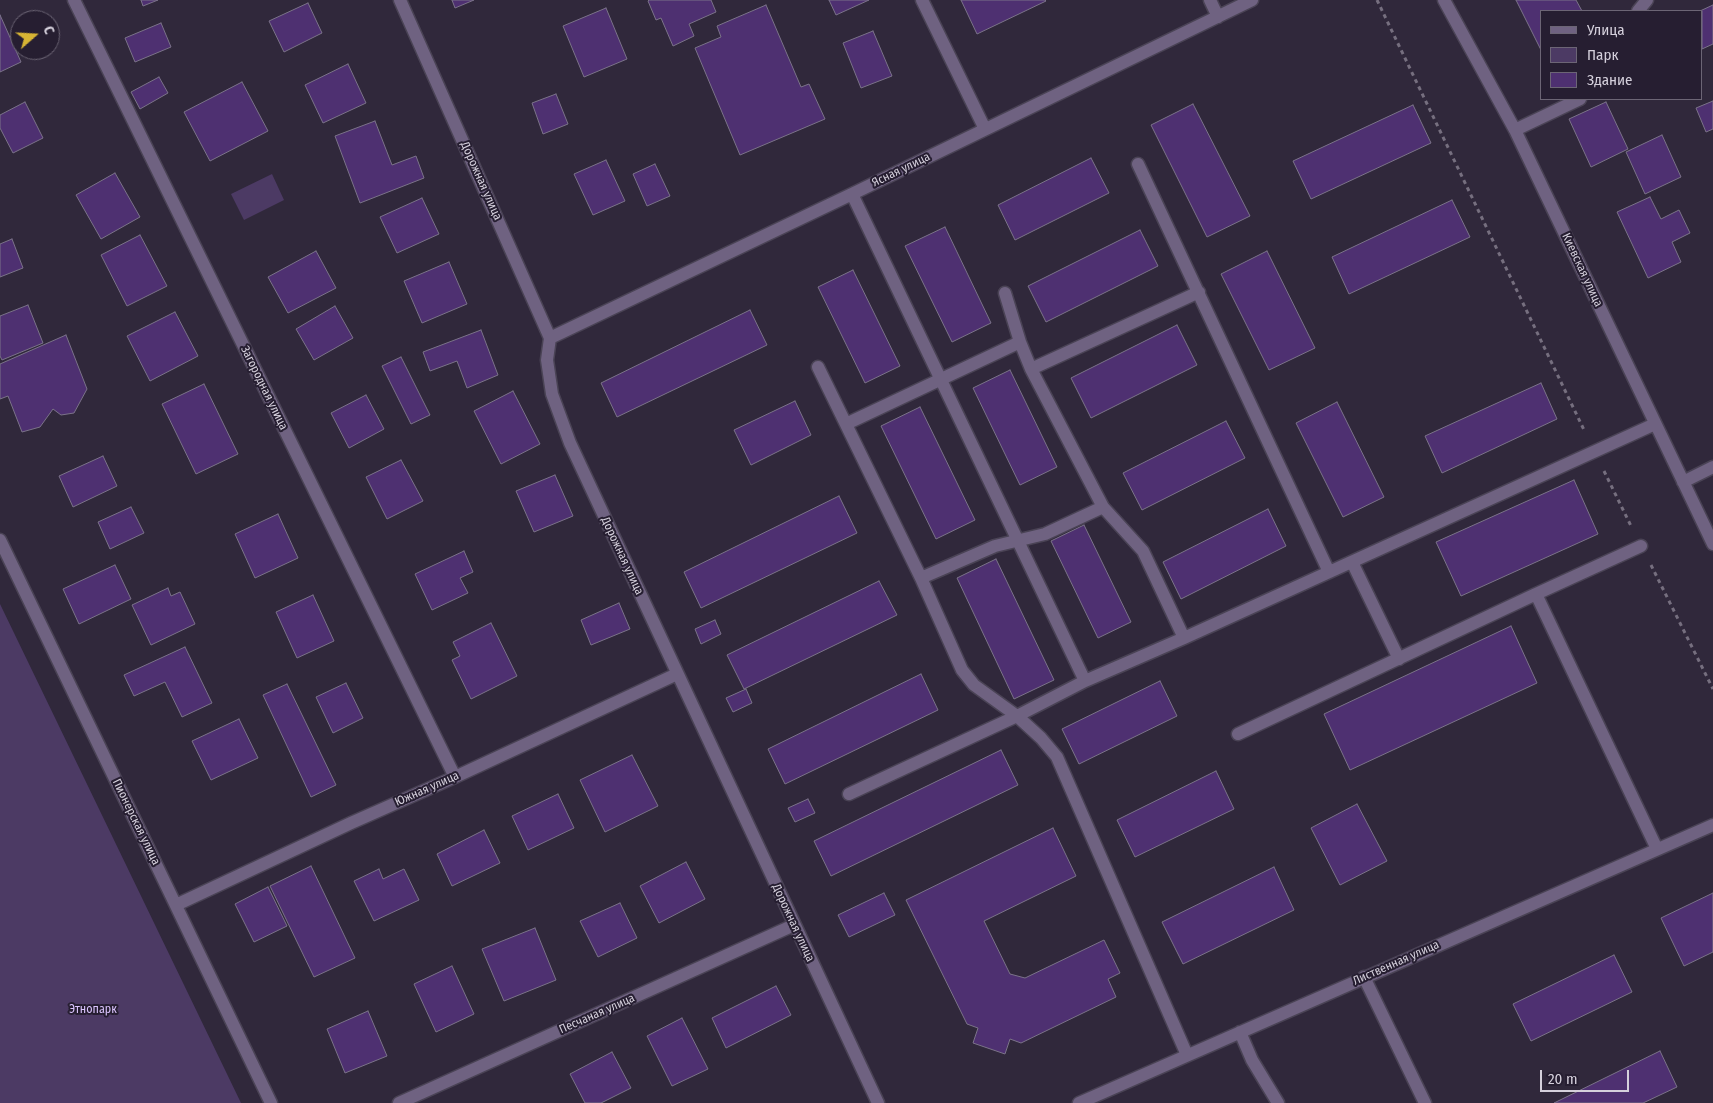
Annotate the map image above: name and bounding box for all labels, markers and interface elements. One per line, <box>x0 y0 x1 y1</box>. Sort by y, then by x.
north arrow <box>10 10 60 60</box>
legend <box>1540 10 1703 100</box>
text: Улица <box>1587 21 1625 39</box>
text: С <box>39 24 58 37</box>
text: Парк <box>1587 46 1618 64</box>
text: Здание <box>1587 71 1633 89</box>
street label: Дорожная улица <box>457 140 505 222</box>
street label: Ясная улица <box>870 150 932 190</box>
street label: Киевская улица <box>1559 231 1605 309</box>
street label: Загородная улица <box>237 344 291 432</box>
street label: Дорожная улица <box>598 515 646 597</box>
street label: Южная улица <box>393 768 461 810</box>
street label: Пионерская улица <box>109 777 163 867</box>
street label: Дорожная улица <box>769 882 817 964</box>
street label: Лиственная улица <box>1351 938 1441 988</box>
street label: Песчаная улица <box>557 991 637 1037</box>
park label: Этнопарк <box>69 1003 117 1017</box>
scale bar <box>1543 1060 1632 1092</box>
text: 20 m <box>1548 1070 1578 1088</box>

